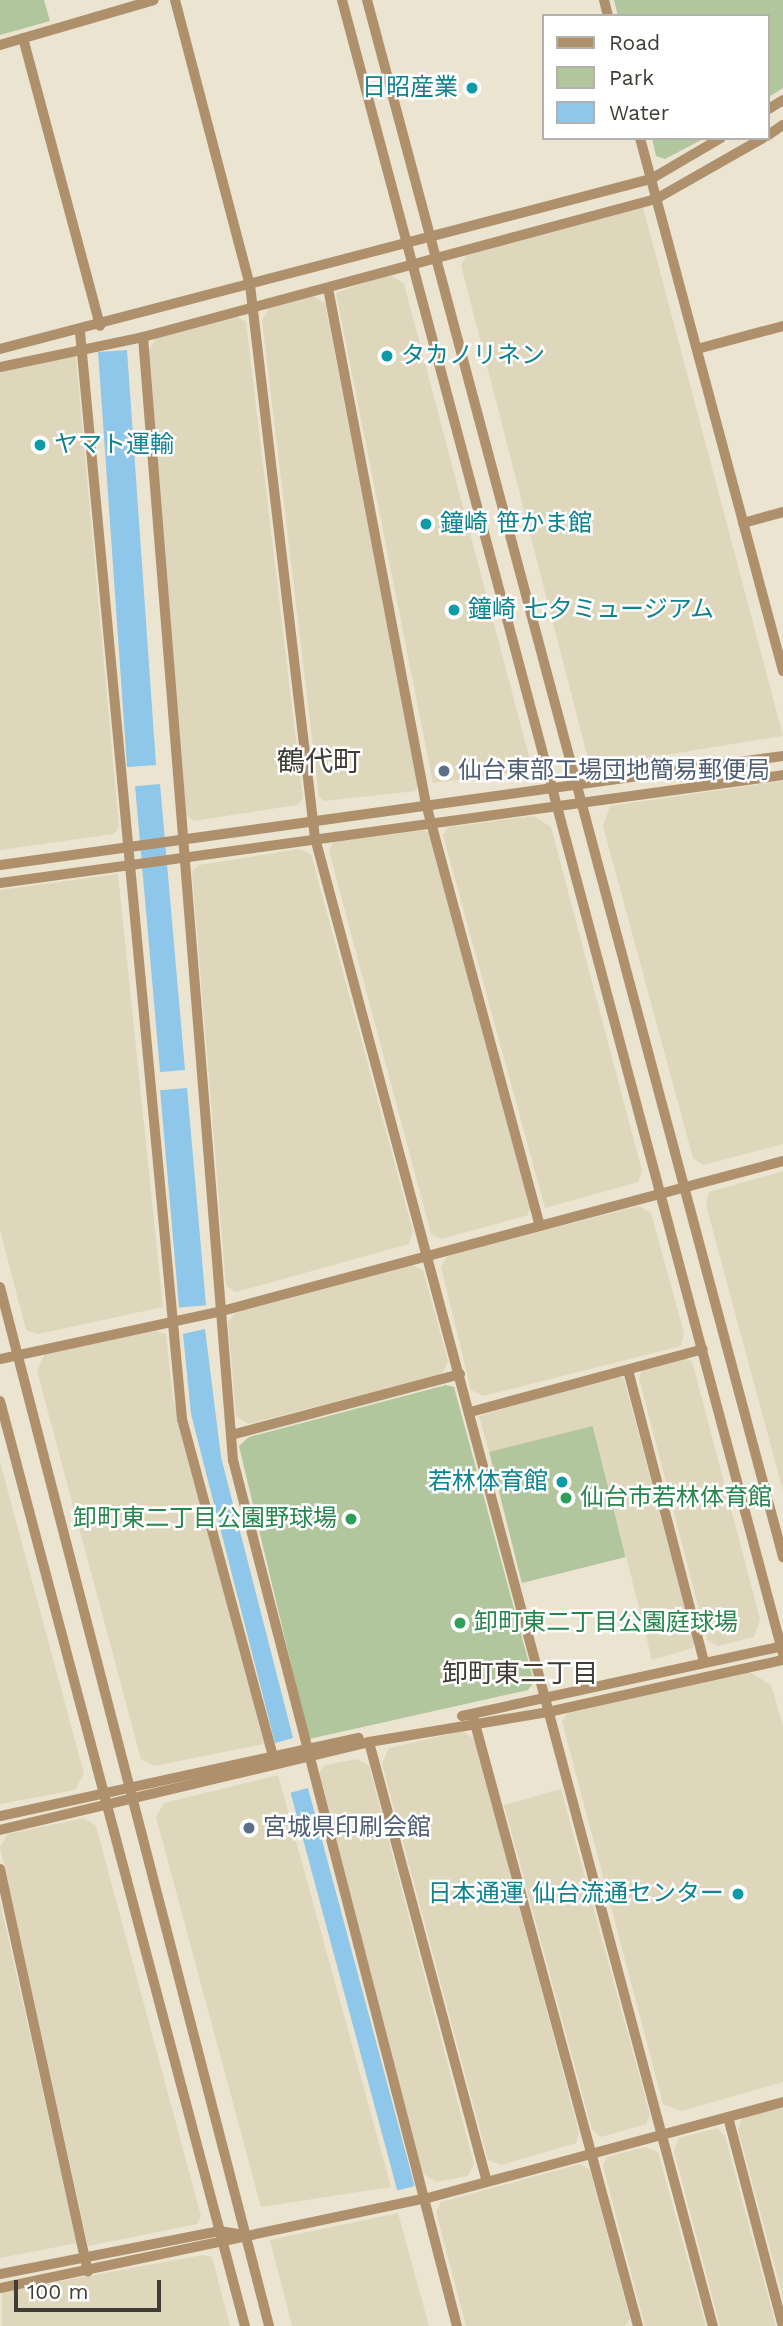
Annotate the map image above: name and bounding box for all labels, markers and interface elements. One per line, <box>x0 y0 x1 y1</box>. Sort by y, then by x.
legend <box>542 14 769 140</box>
text: Road <box>609 30 660 55</box>
text: Park <box>609 65 654 90</box>
place label: 日昭産業 <box>362 74 458 102</box>
marker: 日昭産業 <box>464 80 480 96</box>
text: Water <box>609 100 669 125</box>
place label: タカノリネン <box>401 342 545 370</box>
marker: タカノリネン <box>379 348 395 364</box>
place label: ヤマト運輸 <box>54 431 174 459</box>
marker: ヤマト運輸 <box>32 437 48 453</box>
place label: 鐘崎 笹かま館 <box>440 510 592 538</box>
marker: 鐘崎 笹かま館 <box>418 516 434 532</box>
place label: 鐘崎 七夕ミュージアム <box>468 596 716 624</box>
marker: 鐘崎 七夕ミュージアム <box>446 602 462 618</box>
district label: 鶴代町 <box>277 745 361 779</box>
place label: 仙台東部工場団地簡易郵便局 <box>458 757 770 785</box>
marker: 仙台東部工場団地簡易郵便局 <box>436 763 452 779</box>
place label: 若林体育館 <box>428 1468 548 1496</box>
marker: 若林体育館 <box>554 1474 570 1490</box>
place label: 仙台市若林体育館 <box>580 1484 772 1512</box>
marker: 仙台市若林体育館 <box>558 1490 574 1506</box>
place label: 卸町東二丁目公園野球場 <box>73 1505 337 1533</box>
marker: 卸町東二丁目公園野球場 <box>343 1511 359 1527</box>
place label: 卸町東二丁目公園庭球場 <box>474 1609 738 1637</box>
marker: 卸町東二丁目公園庭球場 <box>452 1615 468 1631</box>
district label: 卸町東二丁目 <box>442 1658 598 1690</box>
place label: 宮城県印刷会館 <box>263 1814 431 1842</box>
marker: 宮城県印刷会館 <box>241 1820 257 1836</box>
place label: 日本通運 仙台流通センター <box>428 1880 724 1908</box>
marker: 日本通運 仙台流通センター <box>730 1886 746 1902</box>
scale bar <box>18 2266 164 2310</box>
text: 100 m <box>27 2279 89 2304</box>

